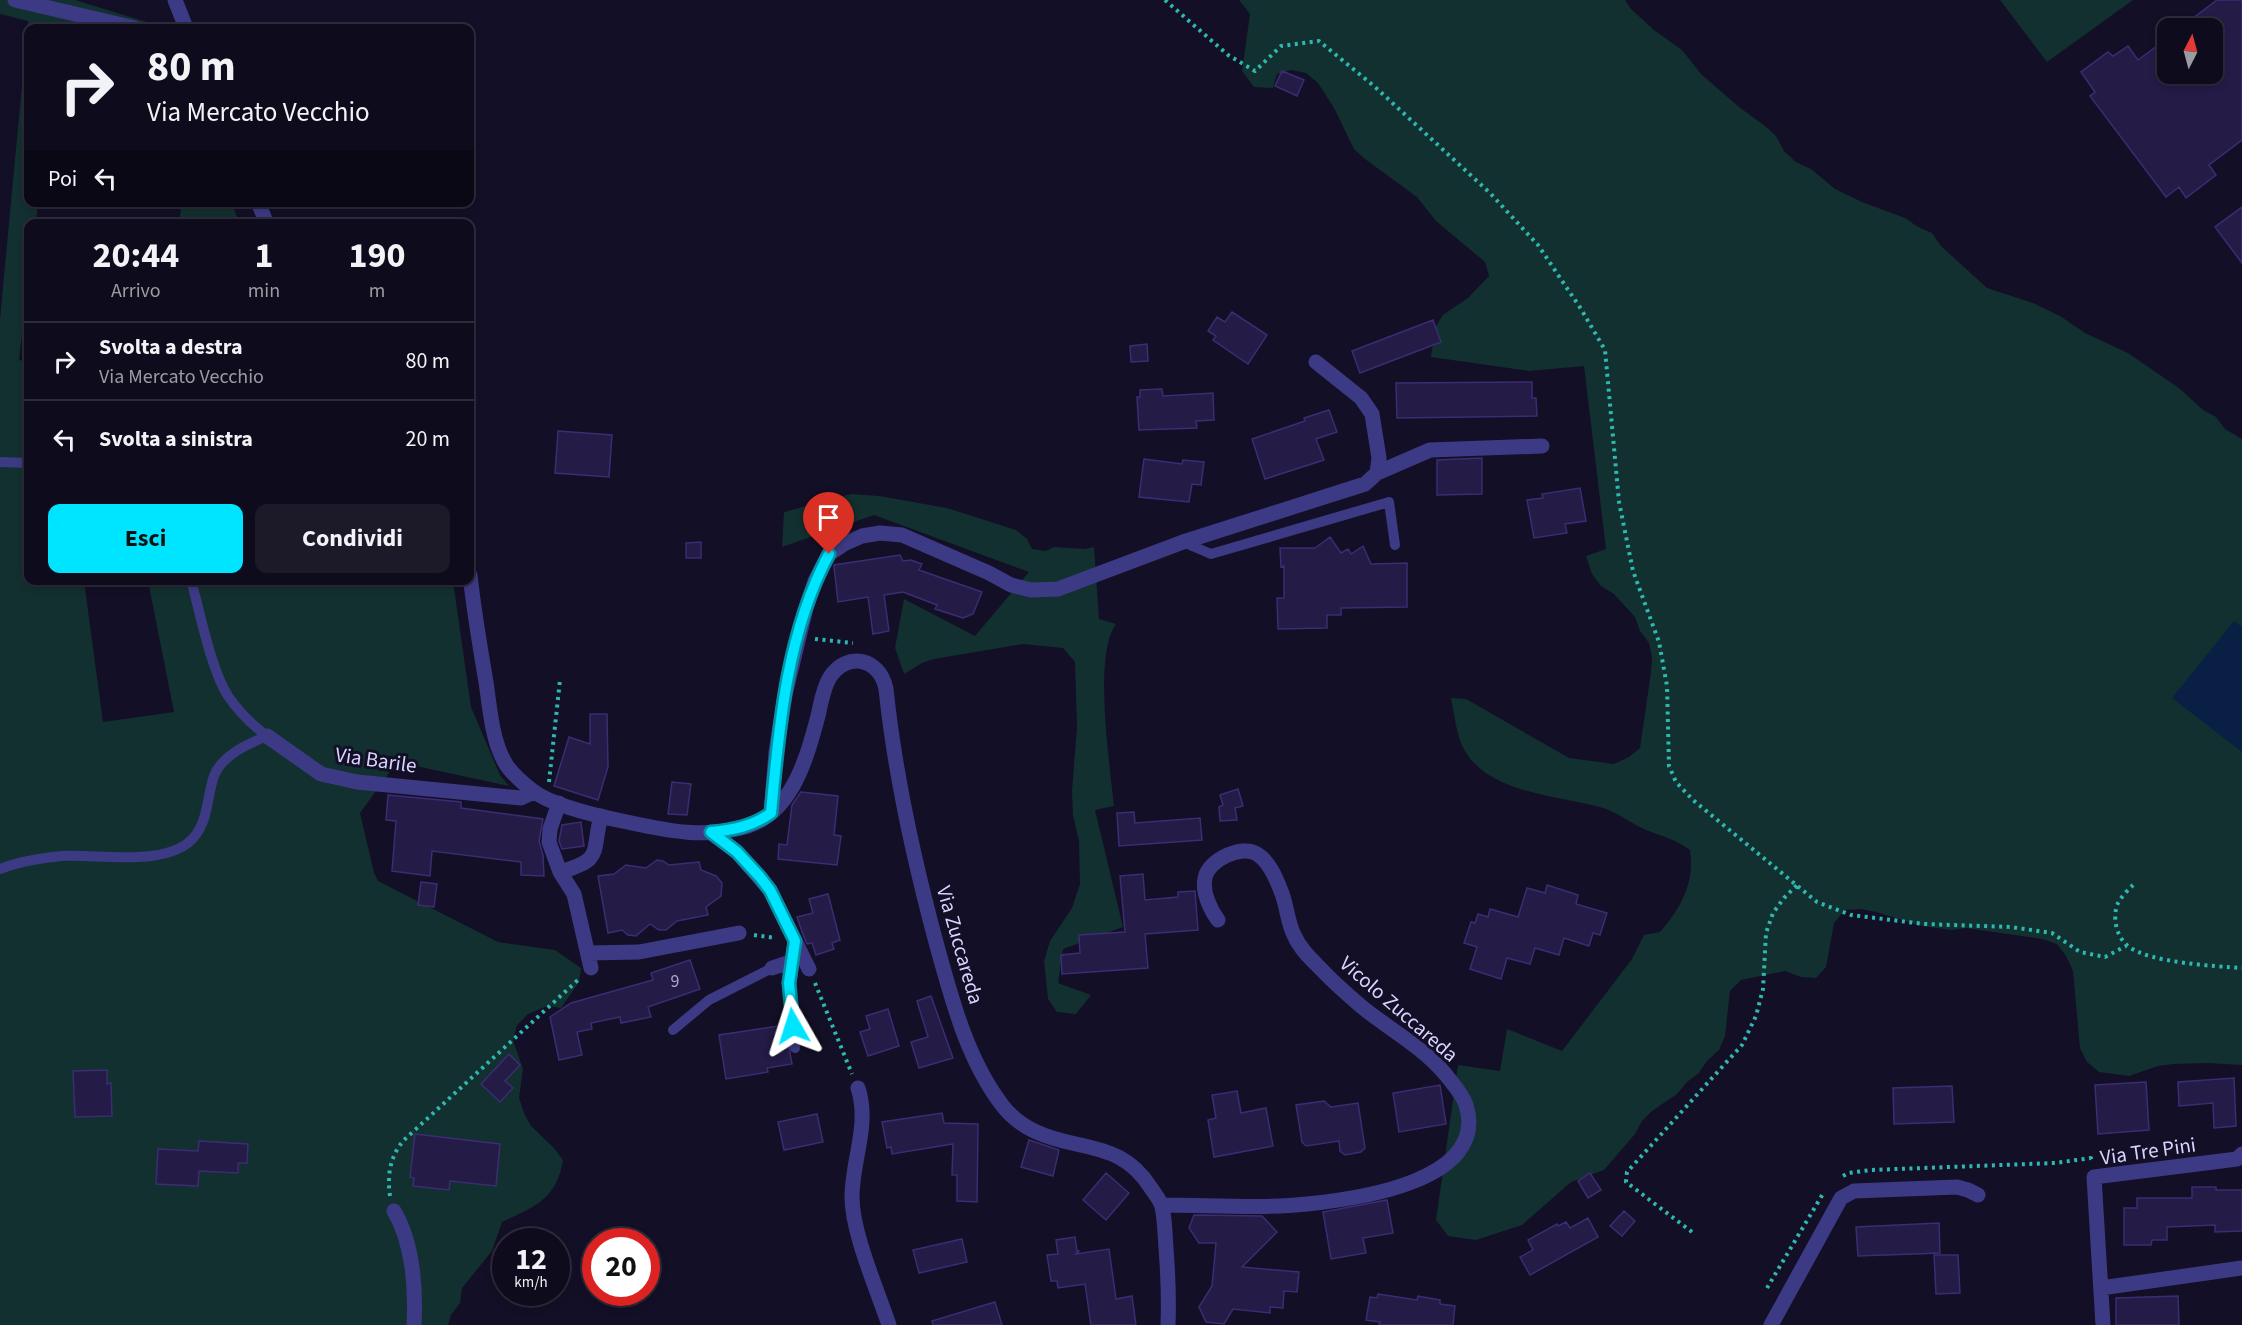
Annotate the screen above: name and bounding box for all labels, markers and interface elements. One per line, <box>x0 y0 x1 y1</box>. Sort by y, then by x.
north arrow <box>2157 18 2223 84</box>
map controls <box>2157 18 2223 84</box>
text: 80 m <box>147 37 236 97</box>
icon: right <box>48 48 126 126</box>
text: Via Mercato Vecchio <box>147 93 370 132</box>
icon: left <box>89 162 122 195</box>
text: Poi <box>48 163 77 195</box>
text: 20:44 <box>92 230 179 281</box>
text: 1 <box>254 230 273 281</box>
text: 190 <box>349 230 406 281</box>
text: Arrivo <box>111 277 161 305</box>
text: min <box>248 277 280 305</box>
text: m <box>369 277 385 305</box>
text: Svolta a destra <box>99 331 243 363</box>
icon: right <box>48 345 81 378</box>
text: 80 m <box>405 345 450 377</box>
text: Via Mercato Vecchio <box>99 363 264 391</box>
icon: left <box>48 423 81 456</box>
text: Svolta a sinistra <box>99 423 253 455</box>
text: 20 m <box>405 423 450 455</box>
pin <box>803 492 854 554</box>
icon: arrive <box>812 501 845 534</box>
button: Esci <box>48 504 243 573</box>
button: Condividi <box>255 504 450 573</box>
street label: Via Barile <box>333 739 419 781</box>
street label: Via Zuccareda <box>929 882 991 1008</box>
street label: Vicolo Zuccareda <box>1333 949 1465 1069</box>
house number: 9 <box>671 969 680 994</box>
position arrow <box>761 994 825 1058</box>
street label: Via Tre Pini <box>2098 1129 2198 1173</box>
speed limit sign: 20 <box>582 1228 660 1306</box>
text: 12 <box>515 1238 547 1281</box>
text: km/h <box>514 1272 548 1293</box>

